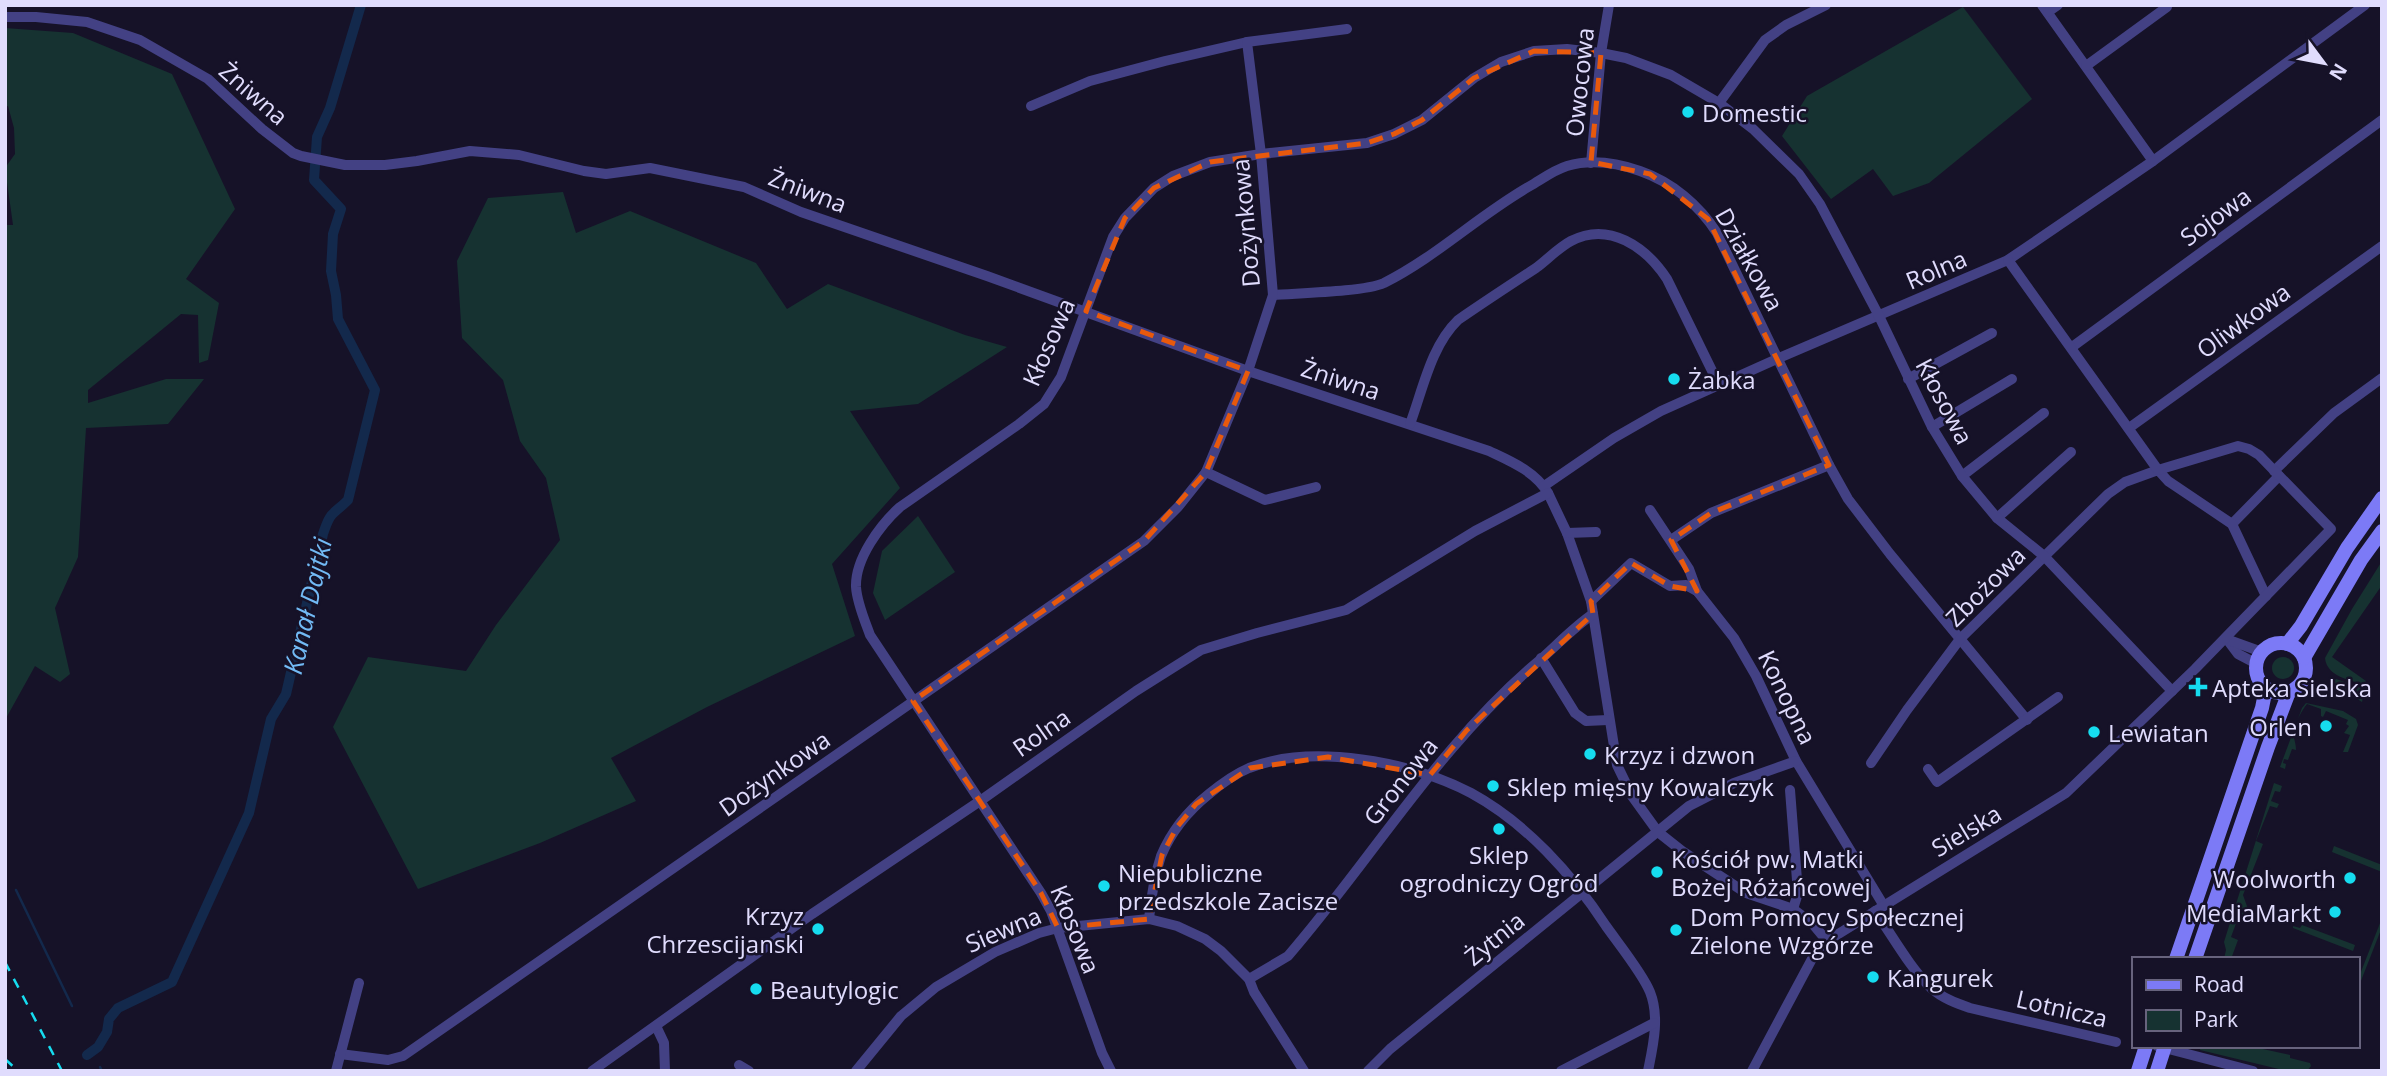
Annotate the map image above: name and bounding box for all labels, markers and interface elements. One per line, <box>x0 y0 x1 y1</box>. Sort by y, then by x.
street label: Owocowa <box>1557 26 1601 138</box>
north arrow <box>2289 28 2359 98</box>
street label: Żniwna <box>213 54 295 132</box>
text: N <box>2323 59 2354 85</box>
place label: Domestic <box>1702 96 1807 129</box>
marker: Domestic <box>1680 104 1696 120</box>
street label: Dożynkowa <box>1223 157 1267 289</box>
street label: Żniwna <box>764 160 852 220</box>
street label: Sojowa <box>2173 179 2257 253</box>
street label: Działkowa <box>1708 202 1792 316</box>
street label: Rolna <box>1900 241 1972 297</box>
street label: Oliwkowa <box>2189 275 2297 365</box>
street label: Kłosowa <box>1014 293 1082 391</box>
street label: Żniwna <box>1297 351 1385 407</box>
street label: Kłosowa <box>1909 352 1981 450</box>
place label: Żabka <box>1688 363 1756 396</box>
marker: Żabka <box>1666 371 1682 387</box>
water label: Kanał Dajtki <box>274 534 340 678</box>
street label: Zbożowa <box>1938 539 2032 633</box>
street label: Konopna <box>1751 644 1825 750</box>
place label: Apteka Sielska <box>2212 671 2372 704</box>
marker: Apteka Sielska <box>2190 679 2206 695</box>
street label: Rolna <box>1006 700 1076 764</box>
place label: Orlen <box>2249 710 2312 743</box>
place label: Lewiatan <box>2108 716 2209 749</box>
marker: Orlen <box>2318 718 2334 734</box>
street label: Dożynkowa <box>712 723 836 823</box>
marker: Lewiatan <box>2086 724 2102 740</box>
street label: Gronowa <box>1355 730 1445 832</box>
place label: Krzyz i dzwon <box>1604 738 1755 771</box>
marker: Krzyz i dzwon <box>1582 746 1598 762</box>
place label: Sklep mięsny Kowalczyk <box>1507 770 1774 803</box>
marker: Sklep mięsny Kowalczyk <box>1485 778 1501 794</box>
street label: Sielska <box>1925 796 2007 864</box>
marker: Sklep ogrodniczy Ogród <box>1491 821 1507 837</box>
place label: Sklep ogrodniczy Ogród <box>1400 838 1598 899</box>
place label: Kościół pw. Matki Bożej Różańcowej <box>1671 842 1871 903</box>
place label: Niepubliczne przedszkole Zacisze <box>1118 856 1338 917</box>
place label: Woolworth <box>2213 862 2336 895</box>
marker: Kościół pw. Matki Bożej Różańcowej <box>1649 864 1665 880</box>
marker: Woolworth <box>2342 870 2358 886</box>
marker: Niepubliczne przedszkole Zacisze <box>1096 878 1112 894</box>
street label: Kłosowa <box>1043 880 1109 978</box>
place label: MediaMarkt <box>2186 896 2321 929</box>
street label: Siewna <box>960 898 1046 960</box>
place label: Krzyz Chrzescijanski <box>646 899 804 960</box>
place label: Dom Pomocy Społecznej Zielone Wzgórze <box>1690 900 1964 961</box>
street label: Żytnia <box>1457 904 1531 972</box>
marker: MediaMarkt <box>2327 904 2343 920</box>
marker: Krzyz Chrzescijanski <box>810 921 826 937</box>
marker: Dom Pomocy Społecznej Zielone Wzgórze <box>1668 922 1684 938</box>
legend <box>2132 957 2359 1048</box>
place label: Kangurek <box>1887 961 1994 994</box>
marker: Kangurek <box>1865 969 1881 985</box>
text: Road <box>2194 970 2244 998</box>
place label: Beautylogic <box>770 973 899 1006</box>
marker: Beautylogic <box>748 981 764 997</box>
street label: Lotnicza <box>2013 982 2111 1034</box>
text: Park <box>2194 1005 2238 1033</box>

